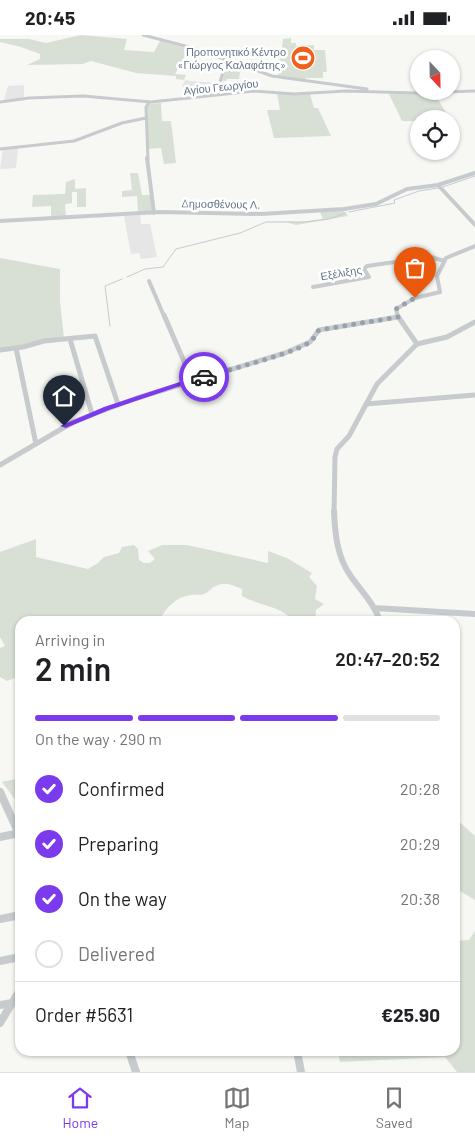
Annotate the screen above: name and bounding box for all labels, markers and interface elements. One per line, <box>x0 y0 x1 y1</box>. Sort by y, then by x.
text: 20:45 <box>25 6 75 29</box>
place label: Προπονητικό Κέντρο «Γιώργος Καλαφάτης» <box>178 45 286 71</box>
sports icon: Προπονητικό Κέντρο «Γιώργος Καλαφάτης» <box>290 45 316 71</box>
north arrow <box>410 50 460 100</box>
map controls <box>410 50 460 160</box>
street label: Αγίου Γεωργίου <box>183 76 259 97</box>
button: locate <box>410 110 460 160</box>
street label: Δημοσθένους Λ. <box>182 196 260 211</box>
pin <box>394 247 436 298</box>
icon: bag <box>401 254 429 282</box>
street label: Εξέλιξης <box>319 263 362 283</box>
courier <box>179 352 229 402</box>
icon: car <box>190 363 218 391</box>
pin <box>43 375 85 426</box>
icon: home <box>50 382 78 410</box>
text: Arriving in <box>35 630 105 649</box>
text: 20:47–20:52 <box>335 647 440 670</box>
text: 2 min <box>35 649 111 687</box>
text: On the way · 290 m <box>35 729 162 748</box>
icon: check <box>35 775 63 803</box>
text: Confirmed <box>78 777 165 800</box>
text: 20:28 <box>400 779 440 798</box>
icon: check <box>35 830 63 858</box>
text: Preparing <box>78 832 159 855</box>
text: 20:29 <box>400 834 440 853</box>
icon: check <box>35 885 63 913</box>
text: On the way <box>78 887 167 910</box>
text: 20:38 <box>400 889 440 908</box>
text: Delivered <box>78 942 155 965</box>
text: Order #5631 <box>35 1003 133 1026</box>
text: €25.90 <box>381 1003 440 1026</box>
tab: Home <box>62 1084 98 1131</box>
tab: Map <box>223 1084 251 1131</box>
tab: Saved <box>376 1084 413 1131</box>

